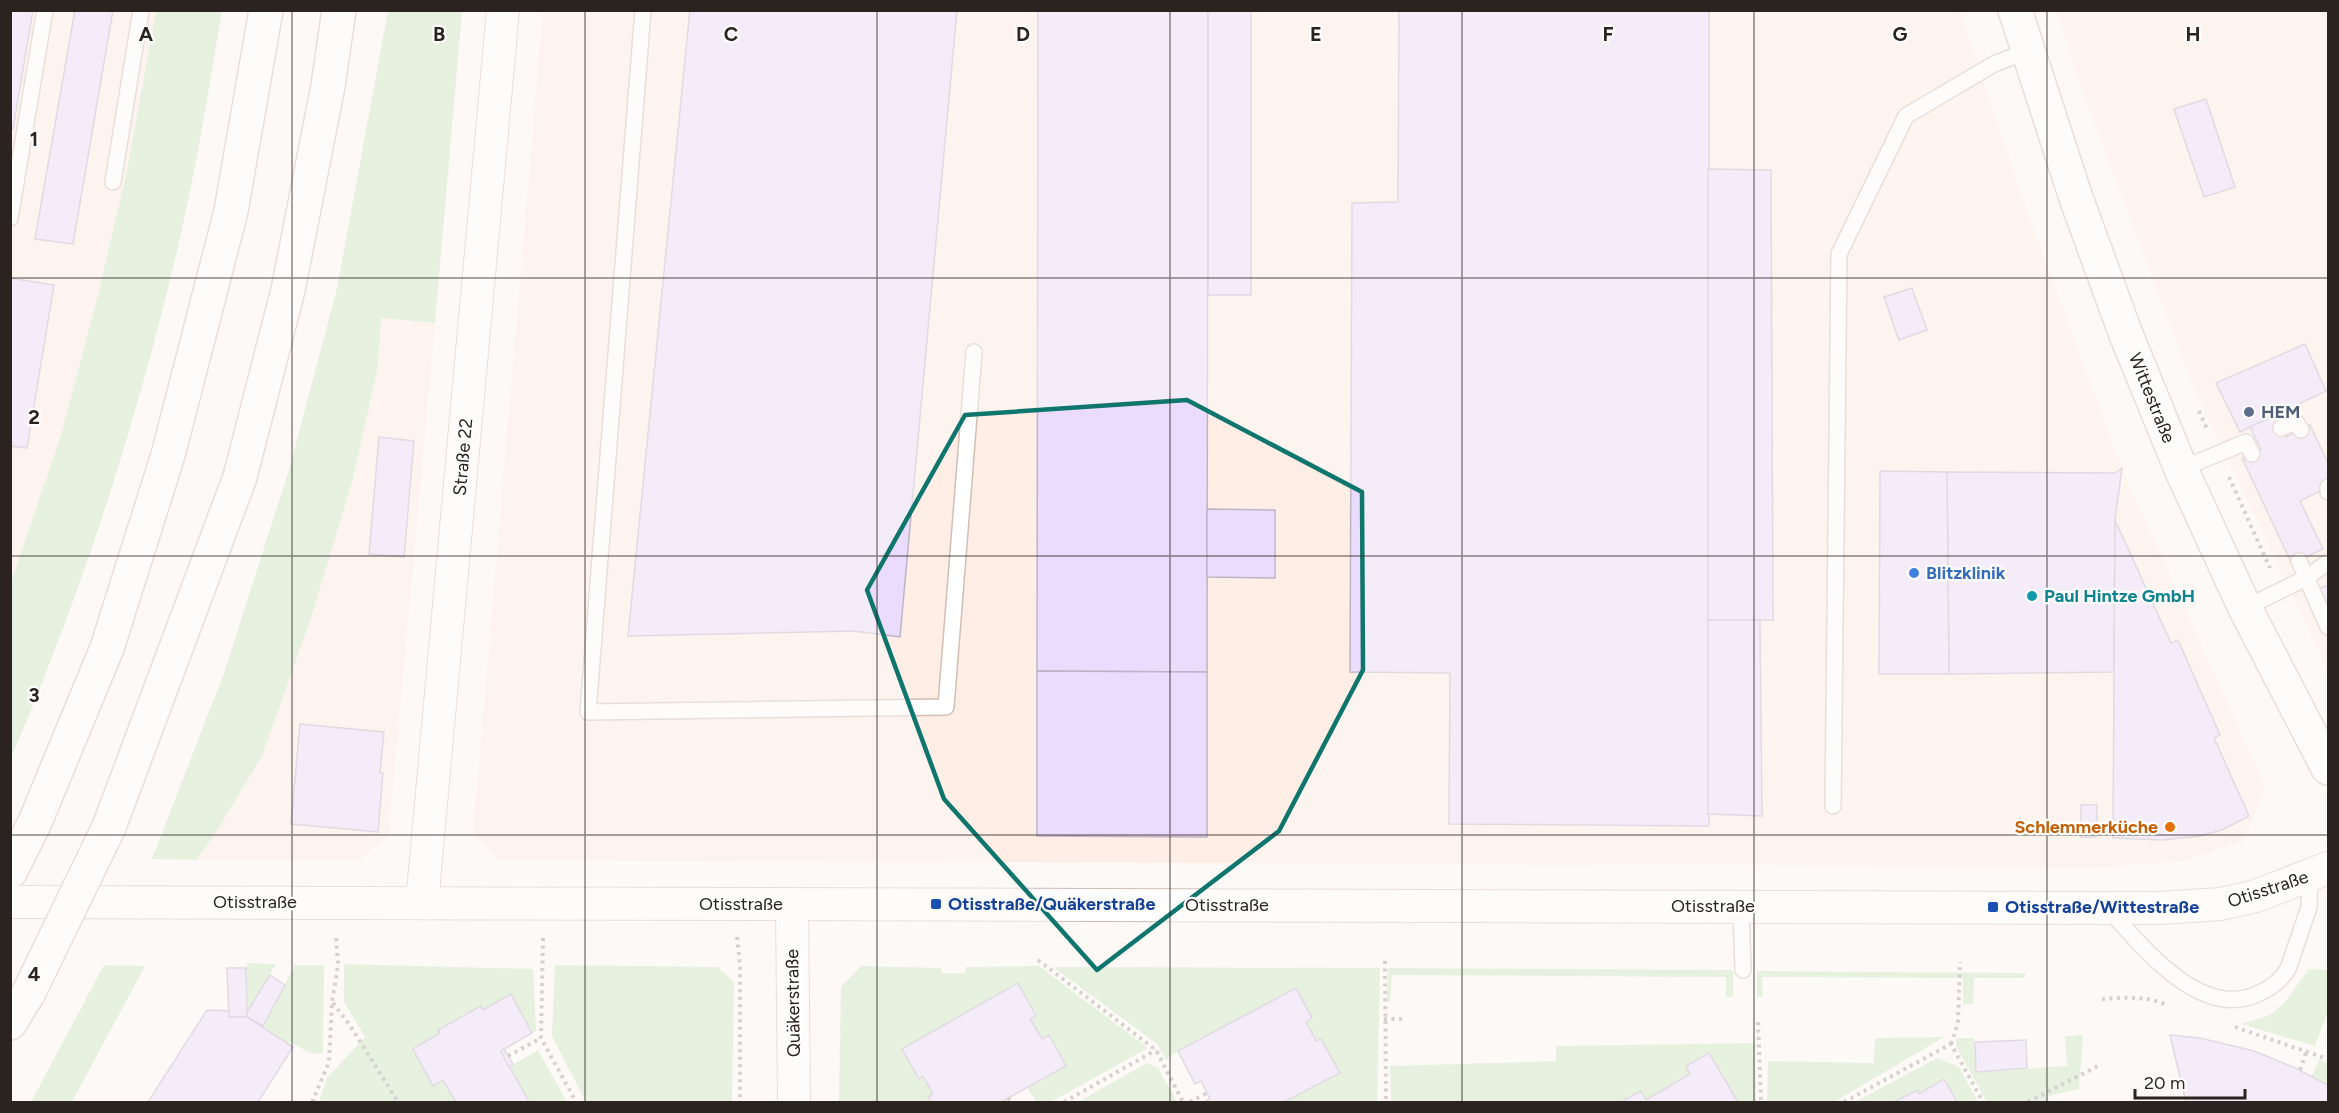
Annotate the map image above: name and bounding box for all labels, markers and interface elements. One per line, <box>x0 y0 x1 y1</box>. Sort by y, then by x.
text: A <box>139 22 154 46</box>
text: B <box>433 22 445 46</box>
text: C <box>724 22 738 46</box>
text: D <box>1016 22 1030 46</box>
text: E <box>1310 22 1322 46</box>
text: F <box>1602 22 1614 46</box>
text: G <box>1893 22 1908 46</box>
text: H <box>2186 22 2201 46</box>
text: 1 <box>30 127 38 151</box>
street label: Wittestraße <box>2124 350 2180 446</box>
place label: HEM <box>2261 401 2301 423</box>
text: 2 <box>28 405 40 429</box>
marker: HEM <box>2242 405 2256 419</box>
street label: Straße 22 <box>449 417 477 497</box>
place label: Blitzklinik <box>1926 562 2006 584</box>
marker: Blitzklinik <box>1907 566 1921 580</box>
place label: Paul Hintze GmbH <box>2044 585 2195 607</box>
marker: Paul Hintze GmbH <box>2025 589 2039 603</box>
text: 3 <box>28 683 40 707</box>
place label: Schlemmerküche <box>2014 816 2158 838</box>
marker: Schlemmerküche <box>2163 820 2177 834</box>
street label: Otisstraße <box>2225 866 2311 912</box>
street label: Otisstraße <box>213 891 297 913</box>
street label: Otisstraße <box>699 893 783 915</box>
place label: Otisstraße/Quäkerstraße <box>948 893 1155 915</box>
street label: Otisstraße <box>1185 894 1269 916</box>
street label: Otisstraße <box>1671 895 1755 917</box>
place label: Otisstraße/Wittestraße <box>2005 896 2199 918</box>
marker: Otisstraße/Quäkerstraße <box>929 897 943 911</box>
marker: Otisstraße/Wittestraße <box>1986 900 2000 914</box>
street label: Quäkerstraße <box>781 949 805 1057</box>
text: 4 <box>28 962 41 986</box>
scale bar <box>2135 1062 2244 1100</box>
text: 20 m <box>2144 1072 2185 1094</box>

